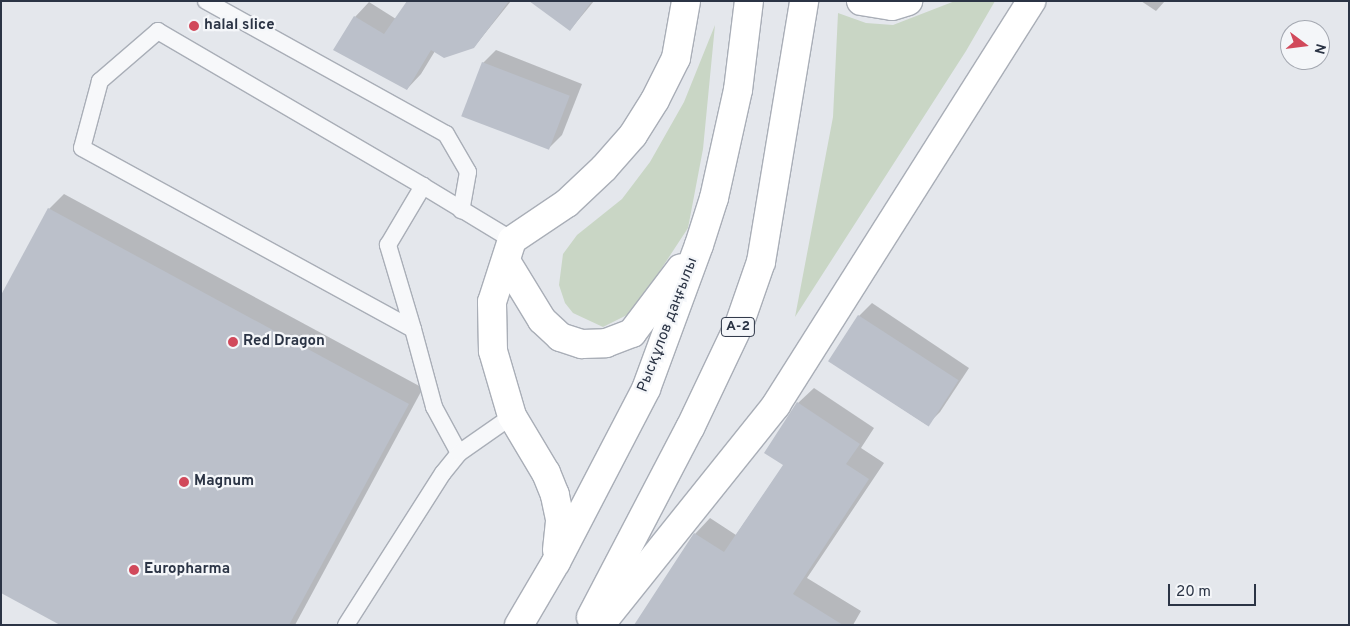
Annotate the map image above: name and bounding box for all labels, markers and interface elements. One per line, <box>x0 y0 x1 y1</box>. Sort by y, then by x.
place label: halal slice <box>204 17 275 35</box>
marker: halal slice <box>188 20 200 32</box>
north arrow <box>1280 20 1330 70</box>
text: N <box>1309 42 1329 56</box>
street label: Рысқұлов даңғылы <box>634 255 702 395</box>
road number: A-2 <box>720 316 756 338</box>
place label: Red Dragon <box>243 333 325 351</box>
marker: Red Dragon <box>227 336 239 348</box>
place label: Magnum <box>194 473 254 491</box>
marker: Magnum <box>178 476 190 488</box>
place label: Europharma <box>144 561 230 579</box>
marker: Europharma <box>128 564 140 576</box>
scale bar <box>1170 574 1258 606</box>
text: 20 m <box>1176 583 1211 602</box>

